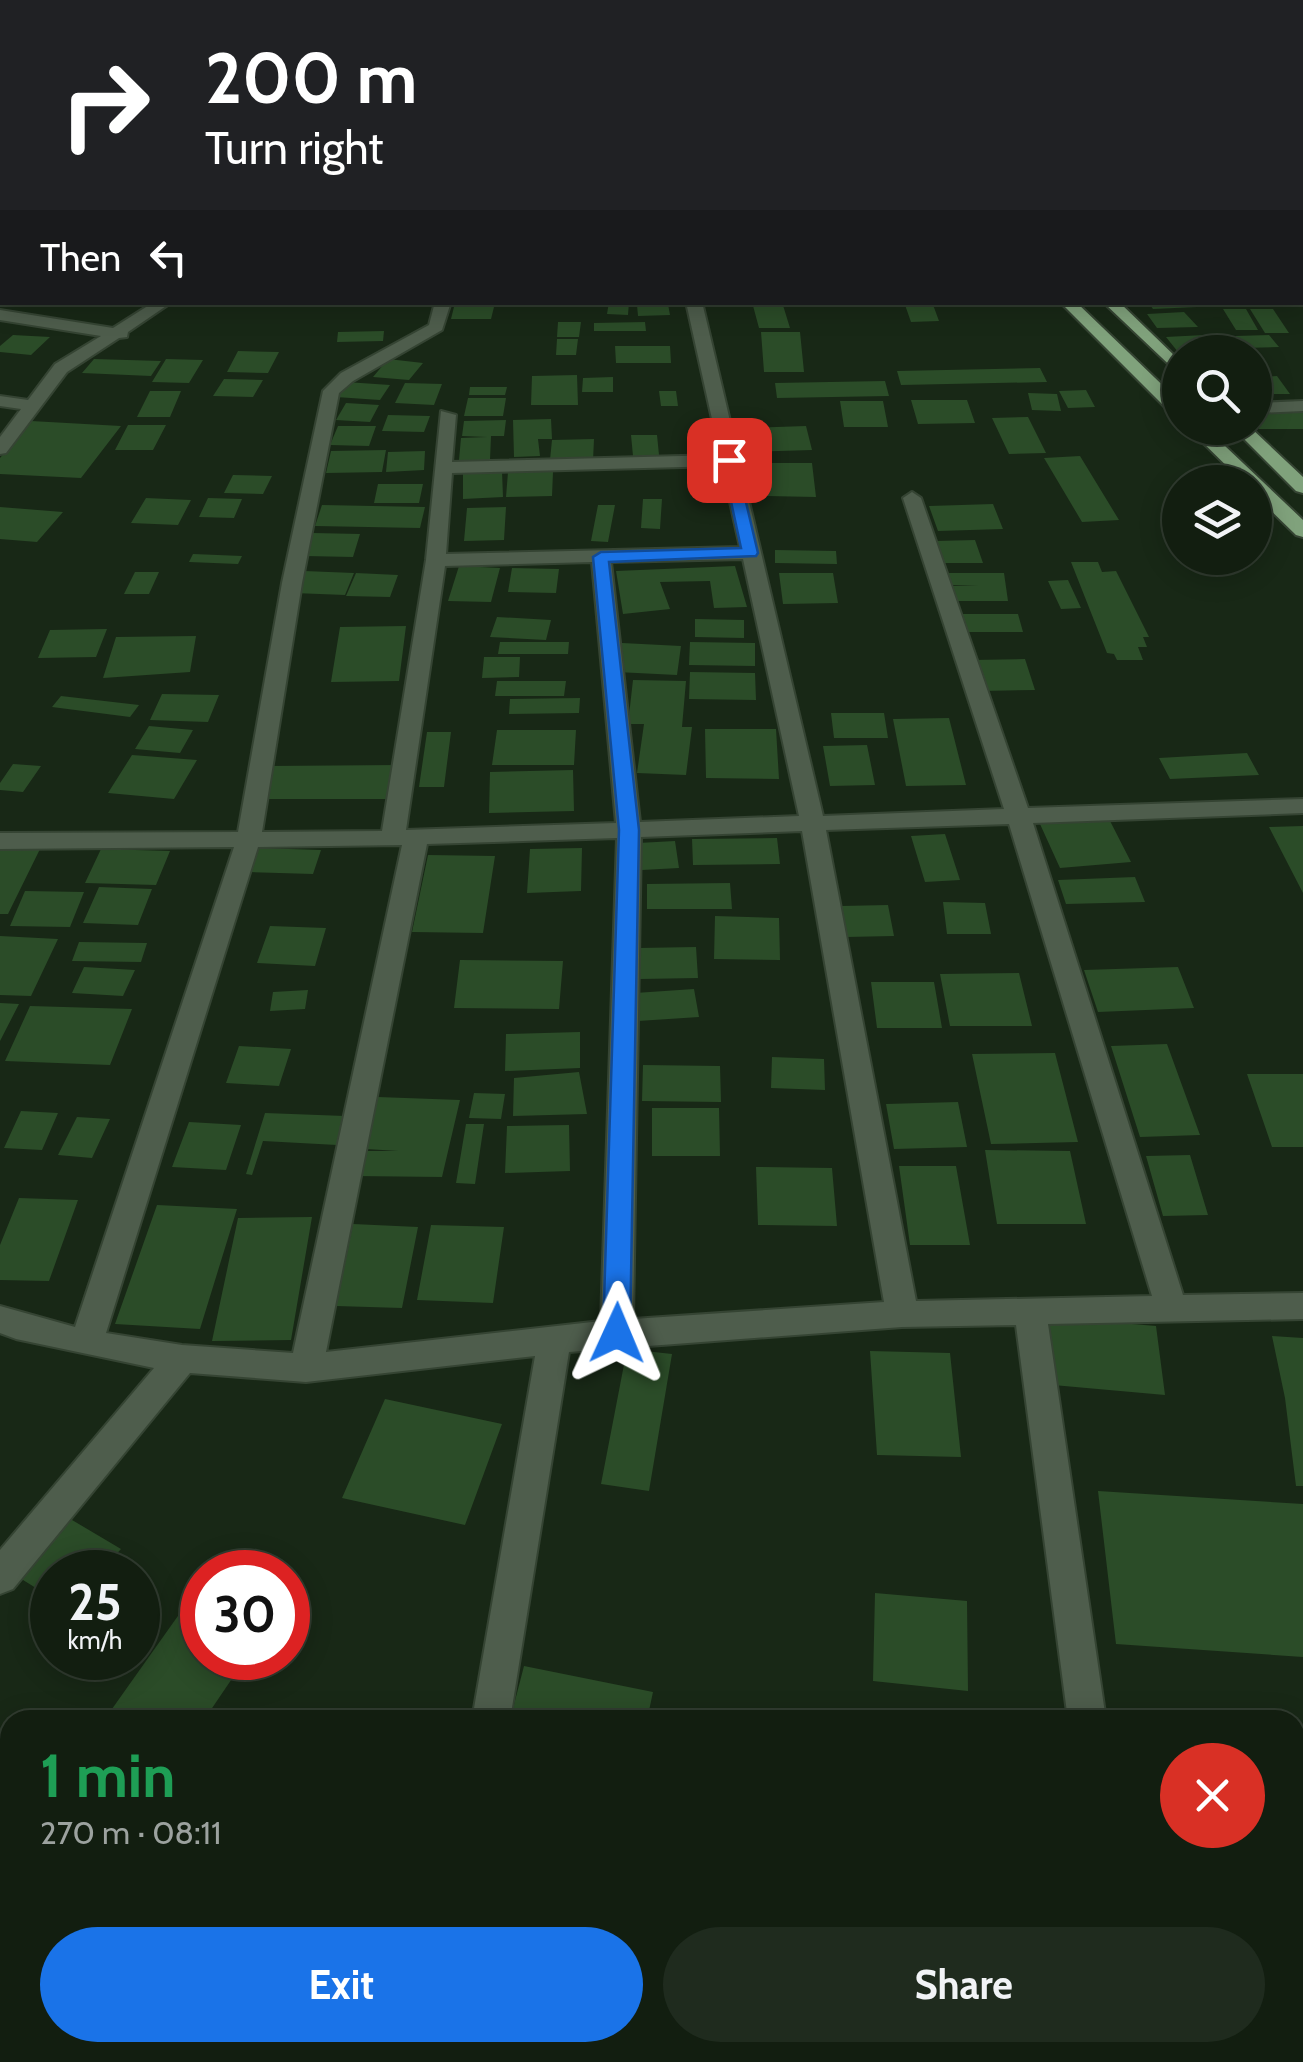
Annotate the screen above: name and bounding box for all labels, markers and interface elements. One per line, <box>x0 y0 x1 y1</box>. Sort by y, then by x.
text: 200 m <box>205 35 417 121</box>
icon: right <box>40 40 170 170</box>
text: Turn right <box>205 121 384 175</box>
icon: left <box>141 230 196 285</box>
text: Then <box>40 234 121 281</box>
map controls <box>1162 335 1272 575</box>
button: search <box>1162 335 1272 445</box>
pin <box>687 418 772 503</box>
icon: arrive <box>702 433 757 488</box>
button: layers <box>1162 465 1272 575</box>
position arrow <box>565 1281 669 1385</box>
speed limit sign: 30 <box>180 1550 310 1680</box>
text: 25 <box>68 1572 122 1633</box>
text: km/h <box>68 1625 122 1655</box>
text: 1 min <box>40 1739 175 1812</box>
button: close <box>1160 1743 1265 1848</box>
text: 270 m · 08:11 <box>40 1813 221 1852</box>
button: Exit <box>40 1927 643 2042</box>
button: Share <box>663 1927 1265 2042</box>

